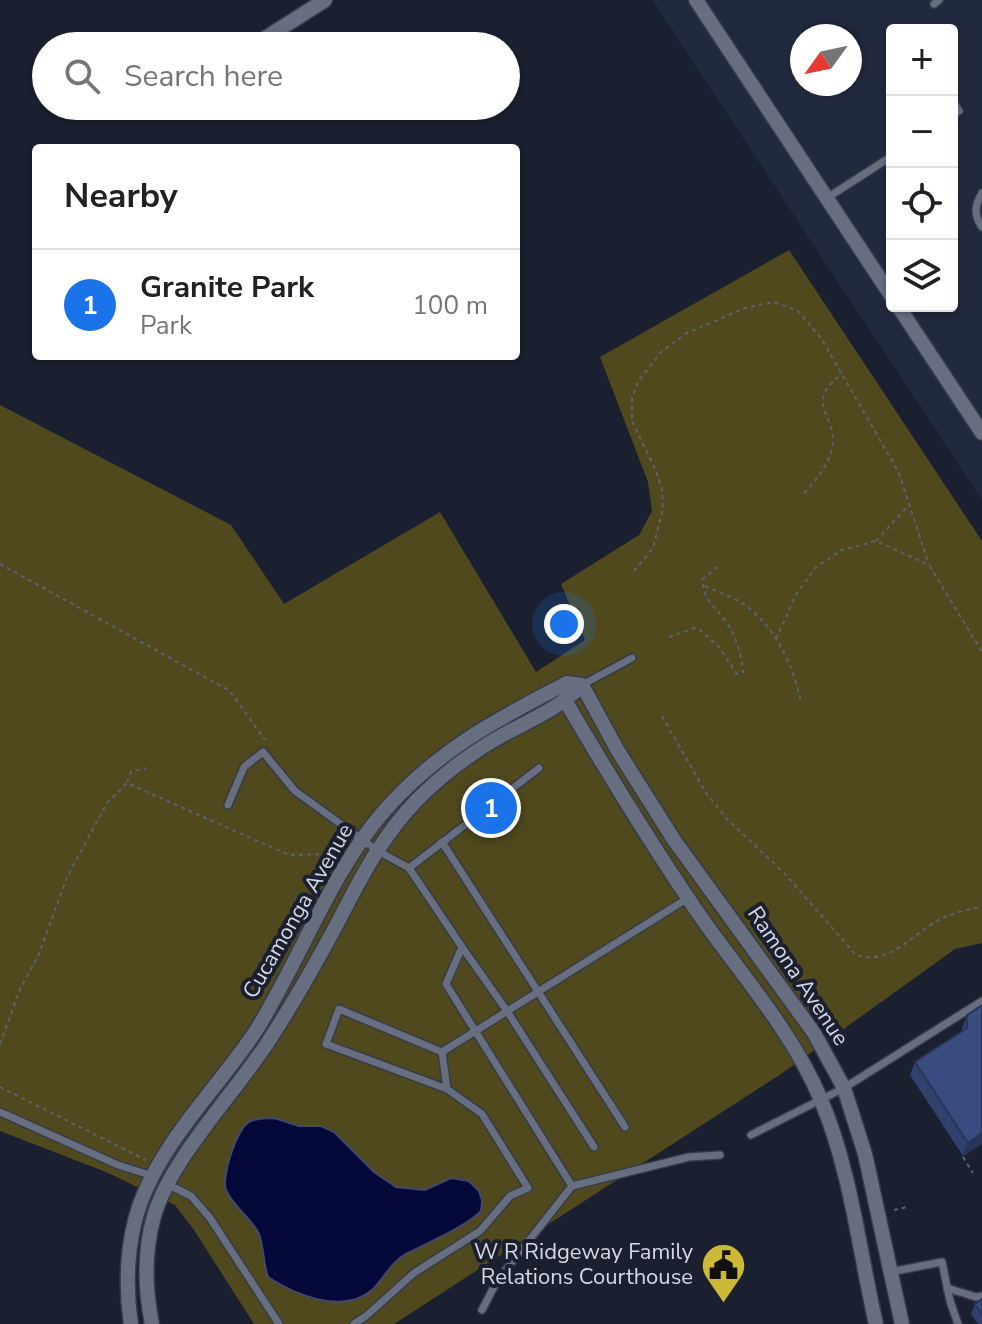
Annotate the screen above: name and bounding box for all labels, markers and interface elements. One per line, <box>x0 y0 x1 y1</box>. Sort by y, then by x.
north arrow <box>790 24 862 96</box>
map controls <box>886 24 958 312</box>
button: + <box>886 24 958 96</box>
search box <box>32 32 520 120</box>
icon: search <box>60 54 104 98</box>
text: Search here <box>124 56 283 97</box>
button: − <box>886 96 958 168</box>
button: locate <box>886 168 958 240</box>
text: Nearby <box>64 173 178 219</box>
button: layers <box>886 240 958 312</box>
text: Granite Park <box>140 267 314 308</box>
text: 1 <box>82 288 98 323</box>
text: 100 m <box>412 288 488 323</box>
text: Park <box>140 308 192 343</box>
your location <box>544 604 584 644</box>
pin: 1 <box>465 778 517 838</box>
street label: Cucamonga Avenue <box>236 818 360 1004</box>
street label: Ramona Avenue <box>740 900 856 1052</box>
place label: W R Ridgeway Family Relations Courthouse <box>474 1237 694 1292</box>
public building icon: W R Ridgeway Family Relations Courthouse <box>700 1241 748 1304</box>

